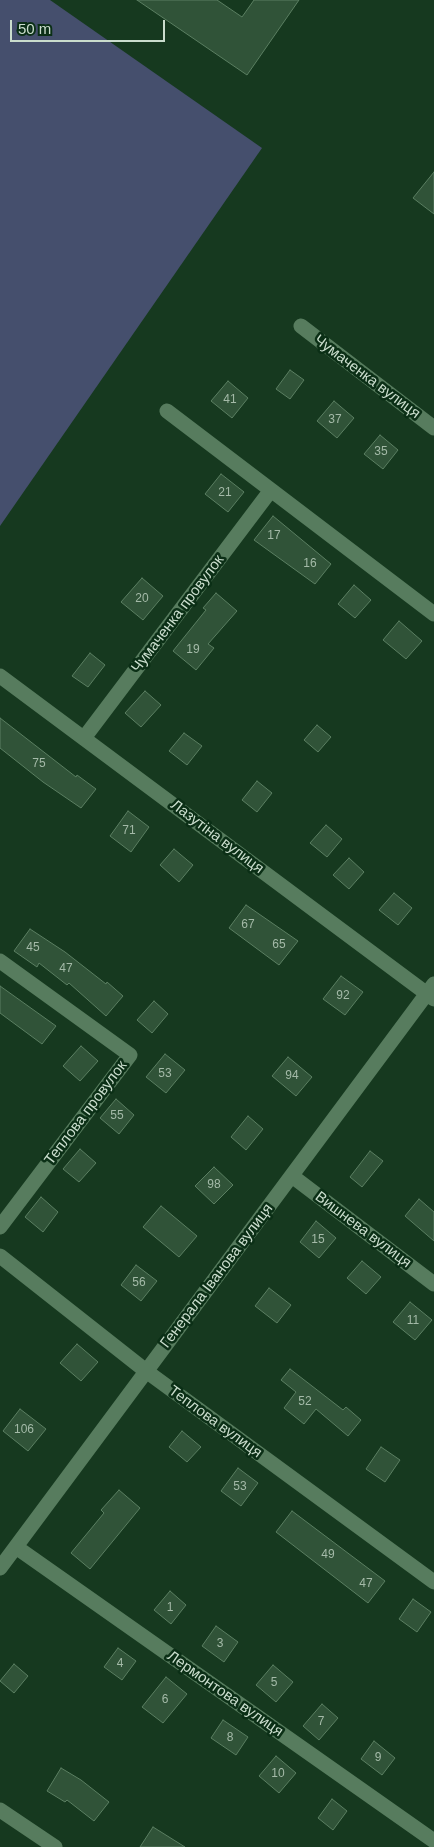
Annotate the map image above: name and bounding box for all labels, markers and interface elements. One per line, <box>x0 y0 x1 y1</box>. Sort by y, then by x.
scale bar <box>12 10 168 42</box>
text: 50 m <box>18 20 51 37</box>
street label: Чумаченка вулиця <box>310 331 424 423</box>
house number: 41 <box>223 393 237 407</box>
house number: 37 <box>328 413 342 427</box>
house number: 35 <box>374 445 388 459</box>
house number: 21 <box>218 486 232 500</box>
house number: 17 <box>267 529 281 543</box>
street label: Чумаченка провулок <box>128 552 228 676</box>
house number: 16 <box>303 557 317 571</box>
house number: 20 <box>135 592 149 606</box>
house number: 19 <box>186 643 200 657</box>
house number: 75 <box>32 757 46 771</box>
street label: Лазутіна вулиця <box>167 796 267 878</box>
house number: 71 <box>122 824 136 838</box>
house number: 67 <box>241 918 255 932</box>
house number: 65 <box>272 938 286 952</box>
house number: 45 <box>26 941 40 955</box>
house number: 47 <box>59 962 73 976</box>
house number: 92 <box>336 989 350 1003</box>
street label: Теплова провулок <box>41 1057 131 1169</box>
house number: 53 <box>158 1067 172 1081</box>
house number: 94 <box>285 1069 299 1083</box>
house number: 55 <box>110 1109 124 1123</box>
house number: 98 <box>207 1178 221 1192</box>
street label: Вишнева вулиця <box>311 1188 415 1272</box>
street label: Генерала Іванова вулиця <box>157 1200 277 1352</box>
house number: 15 <box>311 1233 325 1247</box>
house number: 56 <box>132 1276 146 1290</box>
house number: 11 <box>407 1314 419 1328</box>
street label: Теплова вулиця <box>165 1382 265 1462</box>
house number: 52 <box>298 1395 312 1409</box>
house number: 106 <box>14 1423 34 1437</box>
house number: 53 <box>233 1480 247 1494</box>
house number: 49 <box>321 1548 335 1562</box>
house number: 47 <box>359 1577 373 1591</box>
house number: 1 <box>167 1601 173 1615</box>
house number: 3 <box>217 1637 223 1651</box>
street label: Лермонтова вулиця <box>164 1647 286 1741</box>
house number: 4 <box>117 1657 123 1671</box>
house number: 5 <box>271 1676 277 1690</box>
house number: 6 <box>162 1693 168 1707</box>
house number: 7 <box>318 1715 324 1729</box>
house number: 8 <box>227 1731 233 1745</box>
house number: 9 <box>375 1751 381 1765</box>
house number: 10 <box>271 1767 285 1781</box>

